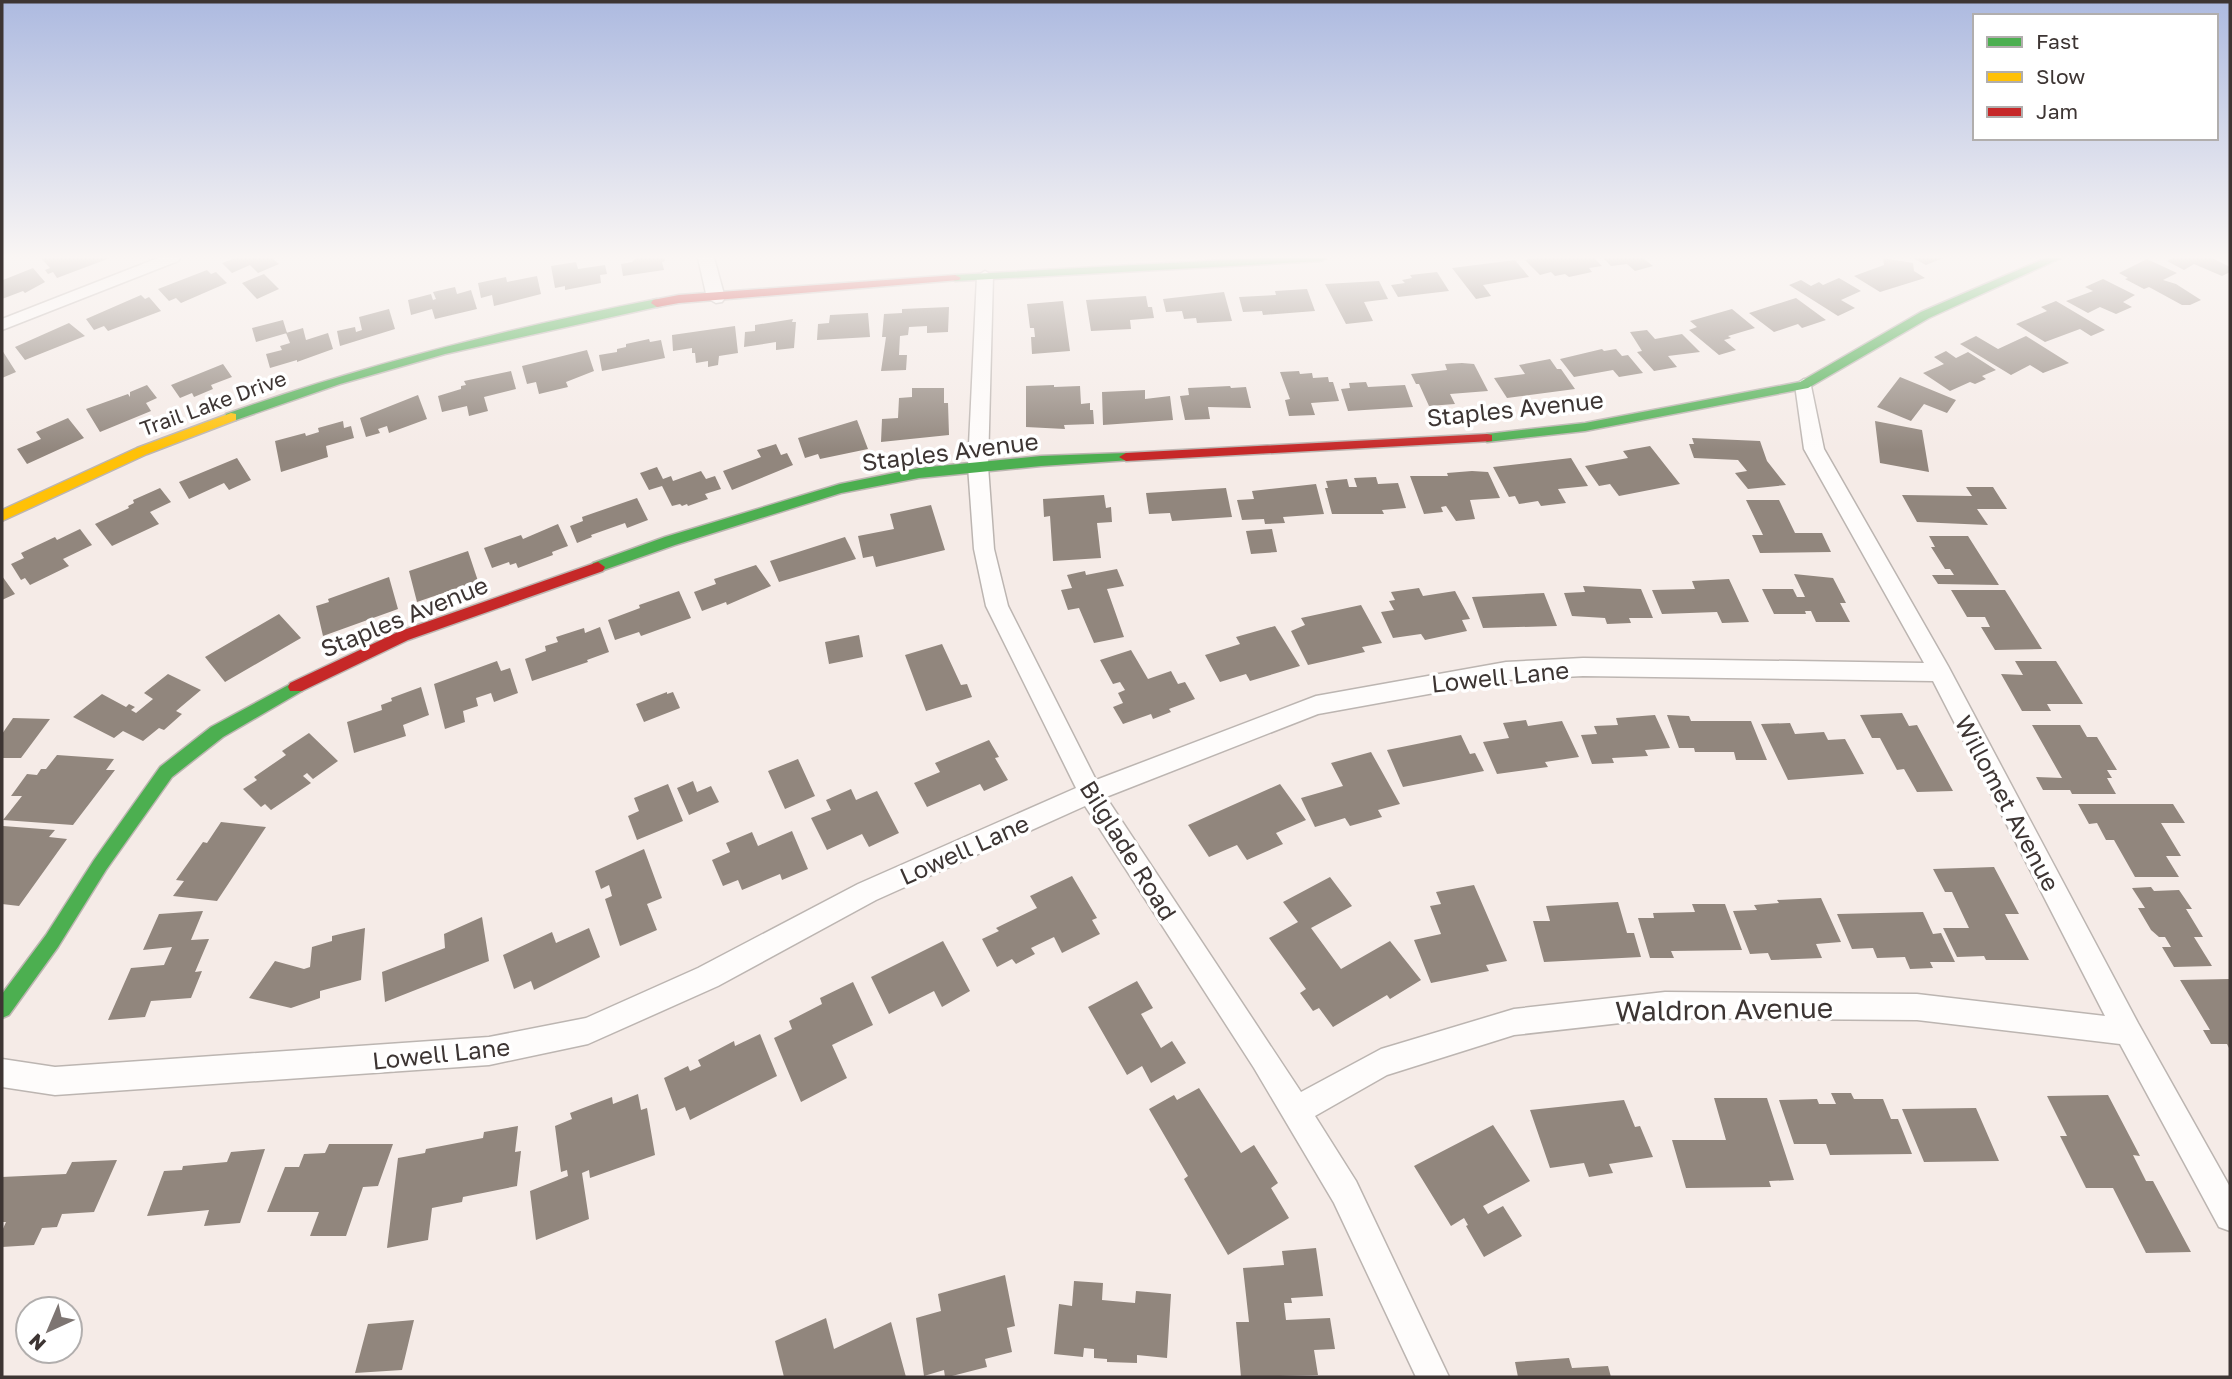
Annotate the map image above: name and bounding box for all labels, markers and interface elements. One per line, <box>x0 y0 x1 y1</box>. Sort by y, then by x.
legend <box>1973 14 2218 140</box>
text: Fast <box>2036 28 2079 54</box>
text: Slow <box>2036 63 2085 89</box>
text: Jam <box>2036 98 2078 124</box>
street label: Trail Lake Drive <box>136 365 290 441</box>
street label: Staples Avenue <box>1425 384 1605 432</box>
street label: Staples Avenue <box>860 426 1040 476</box>
street label: Staples Avenue <box>316 569 492 663</box>
street label: Lowell Lane <box>1430 654 1570 698</box>
street label: Willomet Avenue <box>1950 710 2066 896</box>
street label: Bilglade Road <box>1074 775 1184 925</box>
street label: Lowell Lane <box>895 808 1033 890</box>
street label: Waldron Avenue <box>1615 991 1833 1027</box>
street label: Lowell Lane <box>371 1031 511 1075</box>
north arrow <box>14 1295 84 1365</box>
text: N <box>24 1329 50 1356</box>

